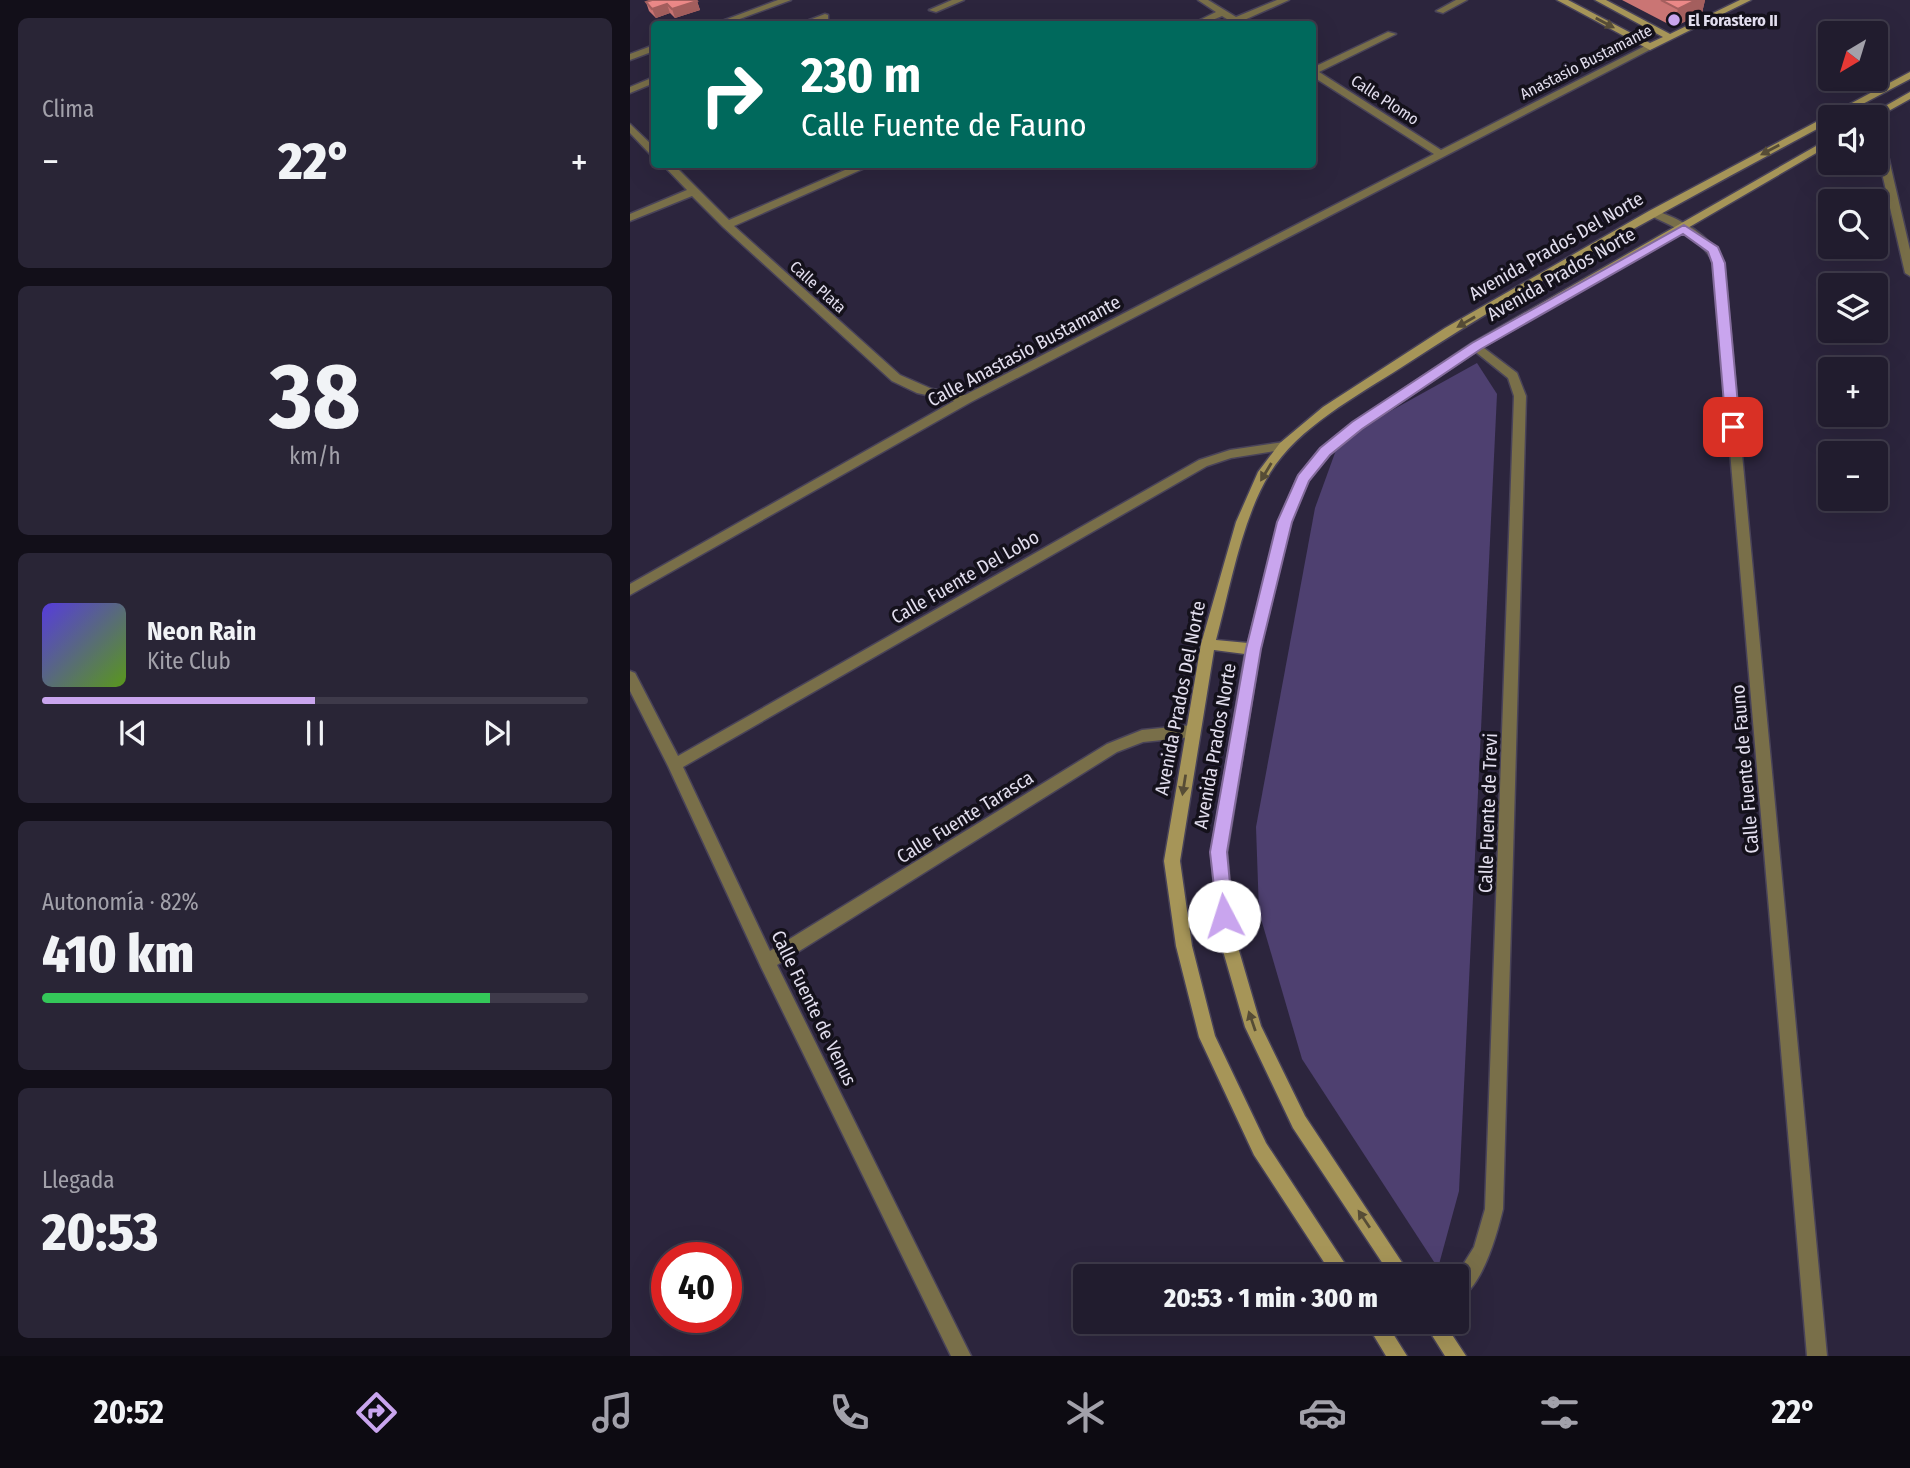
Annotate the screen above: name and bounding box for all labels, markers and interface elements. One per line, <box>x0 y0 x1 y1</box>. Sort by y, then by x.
place label: El Forastero II <box>1688 11 1778 30</box>
marker: El Forastero II <box>1666 12 1682 28</box>
one-way arrow <box>1596 17 1616 29</box>
street label: Anastasio Bustamante <box>1517 20 1655 104</box>
north arrow <box>1818 21 1888 91</box>
map controls <box>1818 21 1888 511</box>
text: 230 m <box>801 46 921 105</box>
icon: right <box>686 49 777 140</box>
street label: Calle Plomo <box>1347 71 1423 129</box>
text: Clima <box>42 95 94 123</box>
button: sound <box>1818 105 1888 175</box>
text: Calle Fuente de Fauno <box>801 106 1087 144</box>
text: 22° <box>278 130 352 193</box>
text: − <box>42 139 59 185</box>
text: + <box>571 139 588 185</box>
one-way arrow <box>1761 144 1780 156</box>
street label: Avenida Prados Del Norte <box>1465 187 1647 305</box>
button: search <box>1818 189 1888 259</box>
street label: Avenida Prados Norte <box>1483 222 1639 326</box>
street label: Calle Plata <box>786 257 850 317</box>
button: layers <box>1818 273 1888 343</box>
street label: Calle Anastasio Bustamante <box>924 290 1124 412</box>
one-way arrow <box>1456 316 1475 328</box>
text: 38 <box>269 342 361 451</box>
button: + <box>1818 357 1888 427</box>
pin <box>1703 397 1763 457</box>
icon: arrive <box>1714 408 1752 446</box>
button: − <box>1818 441 1888 511</box>
text: km/h <box>289 442 341 470</box>
one-way arrow <box>1260 462 1272 481</box>
street label: Calle Fuente Del Lobo <box>887 525 1043 629</box>
street label: Avenida Prados Del Norte <box>1150 599 1210 797</box>
text: Neon Rain <box>147 616 256 647</box>
text: Kite Club <box>147 647 231 675</box>
street label: Avenida Prados Norte <box>1189 661 1241 831</box>
street label: Calle Fuente de Fauno <box>1726 684 1764 854</box>
icon: previous <box>114 714 152 752</box>
icon: pause <box>296 714 334 752</box>
icon: next <box>478 714 516 752</box>
street label: Calle Fuente de Trevi <box>1474 733 1502 893</box>
street label: Calle Fuente Tarasca <box>892 766 1038 868</box>
one-way arrow <box>1178 774 1189 796</box>
position arrow <box>1187 879 1261 953</box>
text: Autonomía · 82% <box>42 888 199 916</box>
text: 410 km <box>42 923 194 986</box>
street label: Calle Fuente de Venus <box>766 927 862 1089</box>
one-way arrow <box>1246 1011 1257 1032</box>
text: Llegada <box>42 1166 114 1194</box>
text: 20:53 <box>42 1201 158 1264</box>
one-way arrow <box>1357 1209 1370 1229</box>
speed limit sign: 40 <box>651 1242 742 1333</box>
text: 20:53 · 1 min · 300 m <box>1164 1283 1378 1314</box>
icon: directions <box>352 1388 401 1437</box>
icon: music <box>588 1388 637 1437</box>
icon: phone <box>825 1388 874 1437</box>
icon: climate <box>1061 1388 1110 1437</box>
icon: car <box>1298 1388 1347 1437</box>
icon: filters <box>1535 1388 1584 1437</box>
text: 20:52 <box>94 1393 164 1431</box>
text: 22° <box>1771 1393 1816 1431</box>

